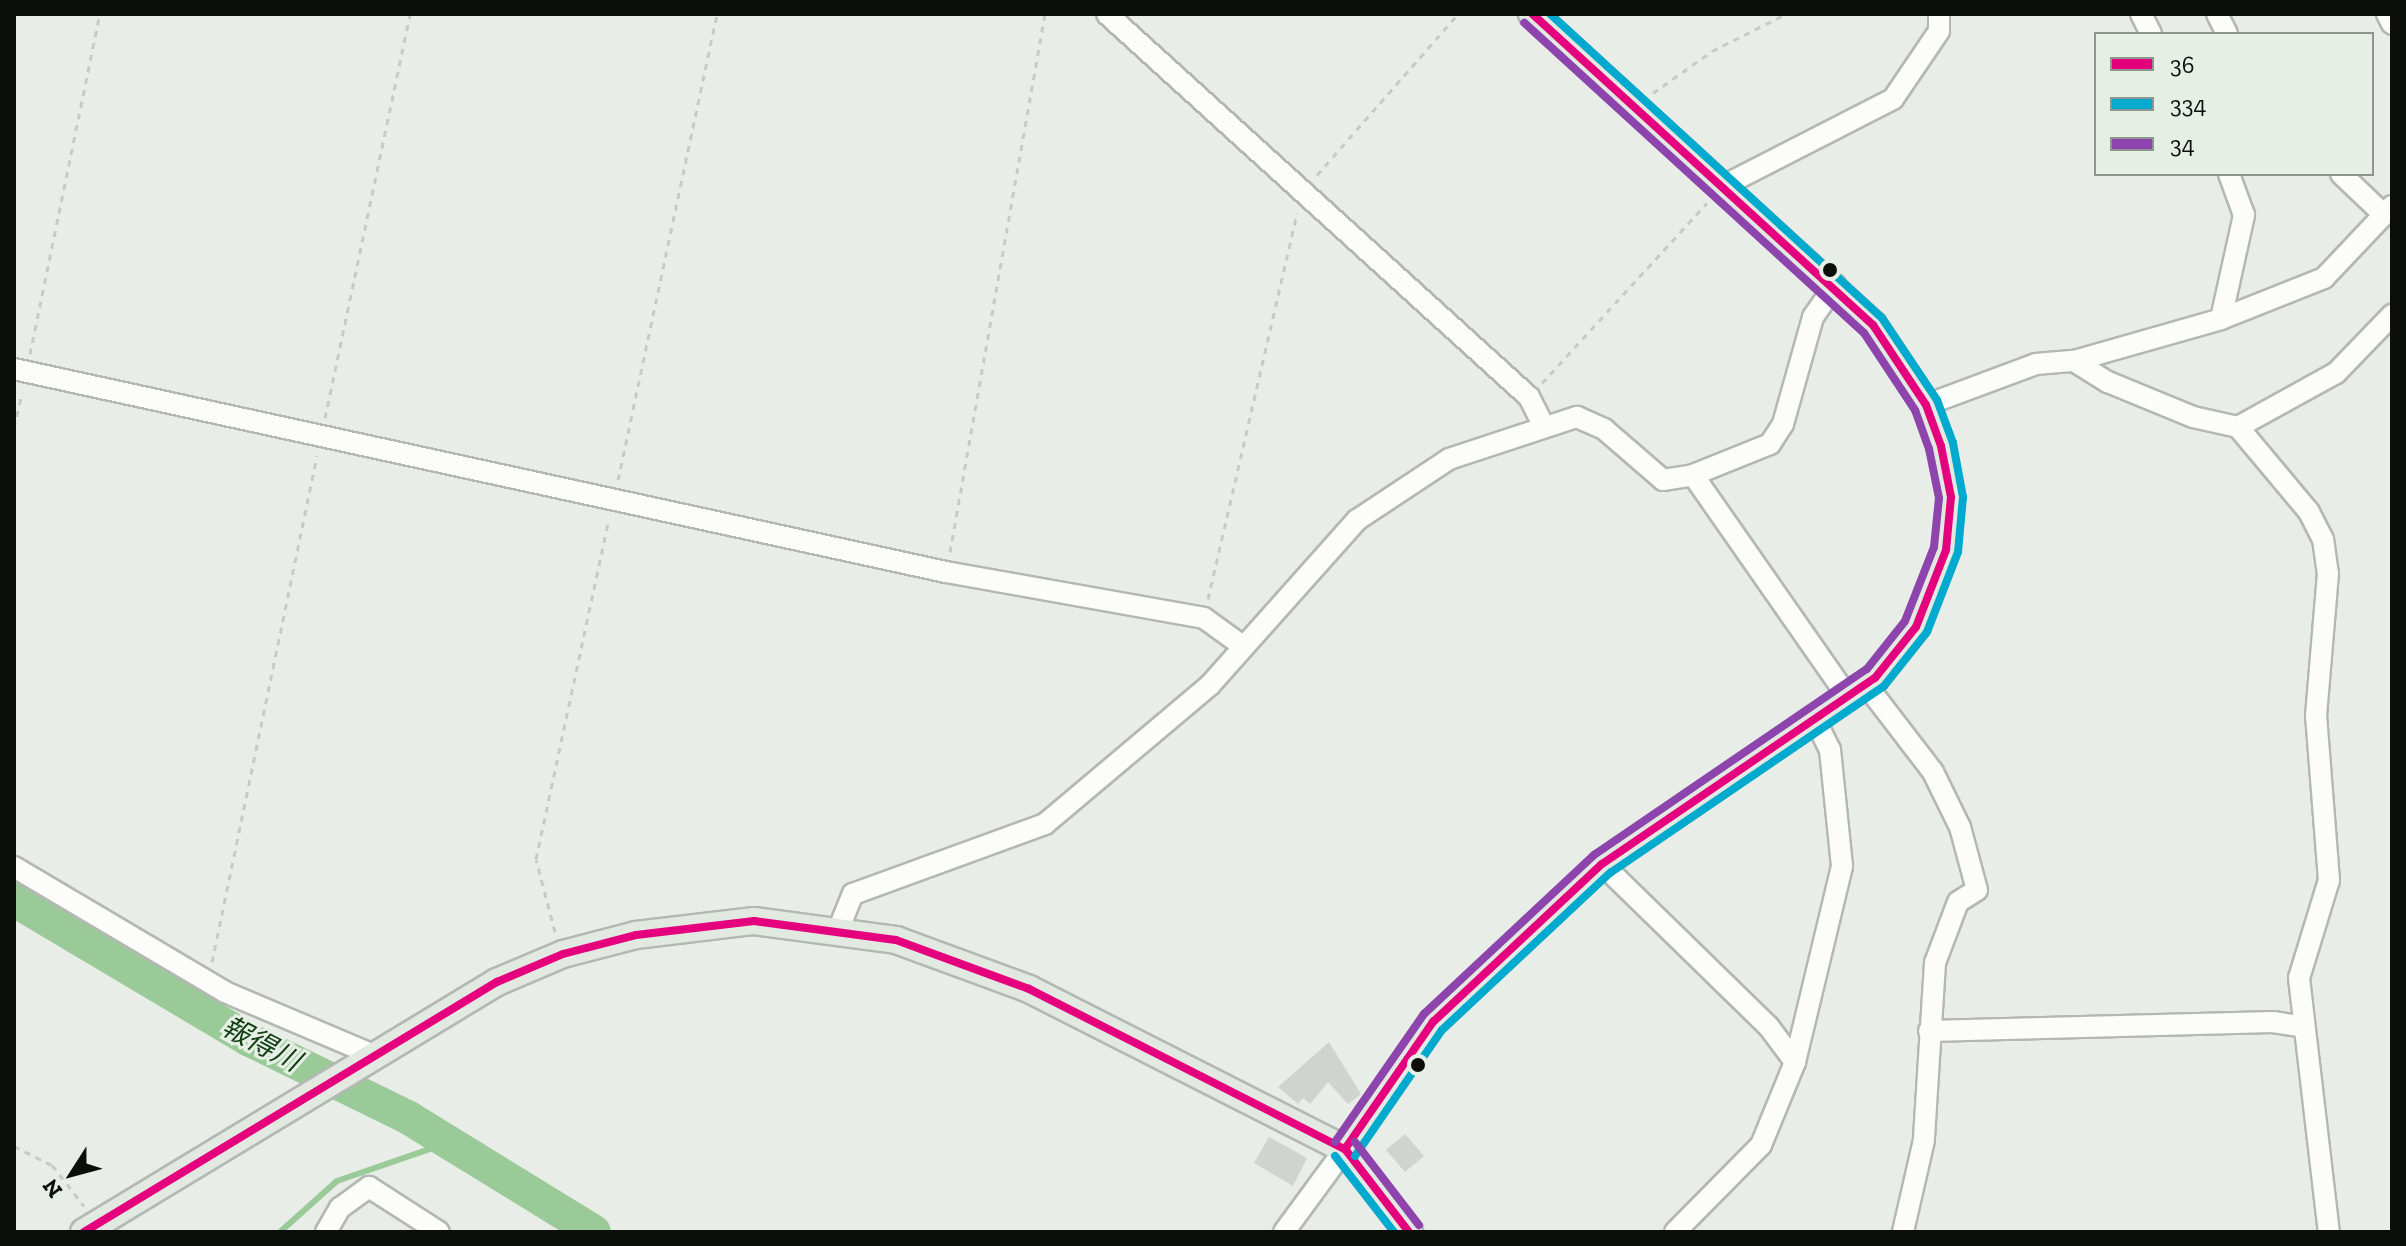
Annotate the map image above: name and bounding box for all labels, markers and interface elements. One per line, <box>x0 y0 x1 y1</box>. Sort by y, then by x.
legend <box>2094 32 2374 176</box>
text: 36 <box>2170 50 2194 79</box>
text: 334 <box>2170 90 2206 119</box>
text: 34 <box>2170 130 2195 159</box>
unlabelled marker <box>1822 262 1838 278</box>
water label: 報得川 <box>216 1009 306 1079</box>
unlabelled marker <box>1410 1057 1426 1073</box>
north arrow <box>32 1134 112 1214</box>
text: N <box>36 1174 68 1203</box>

